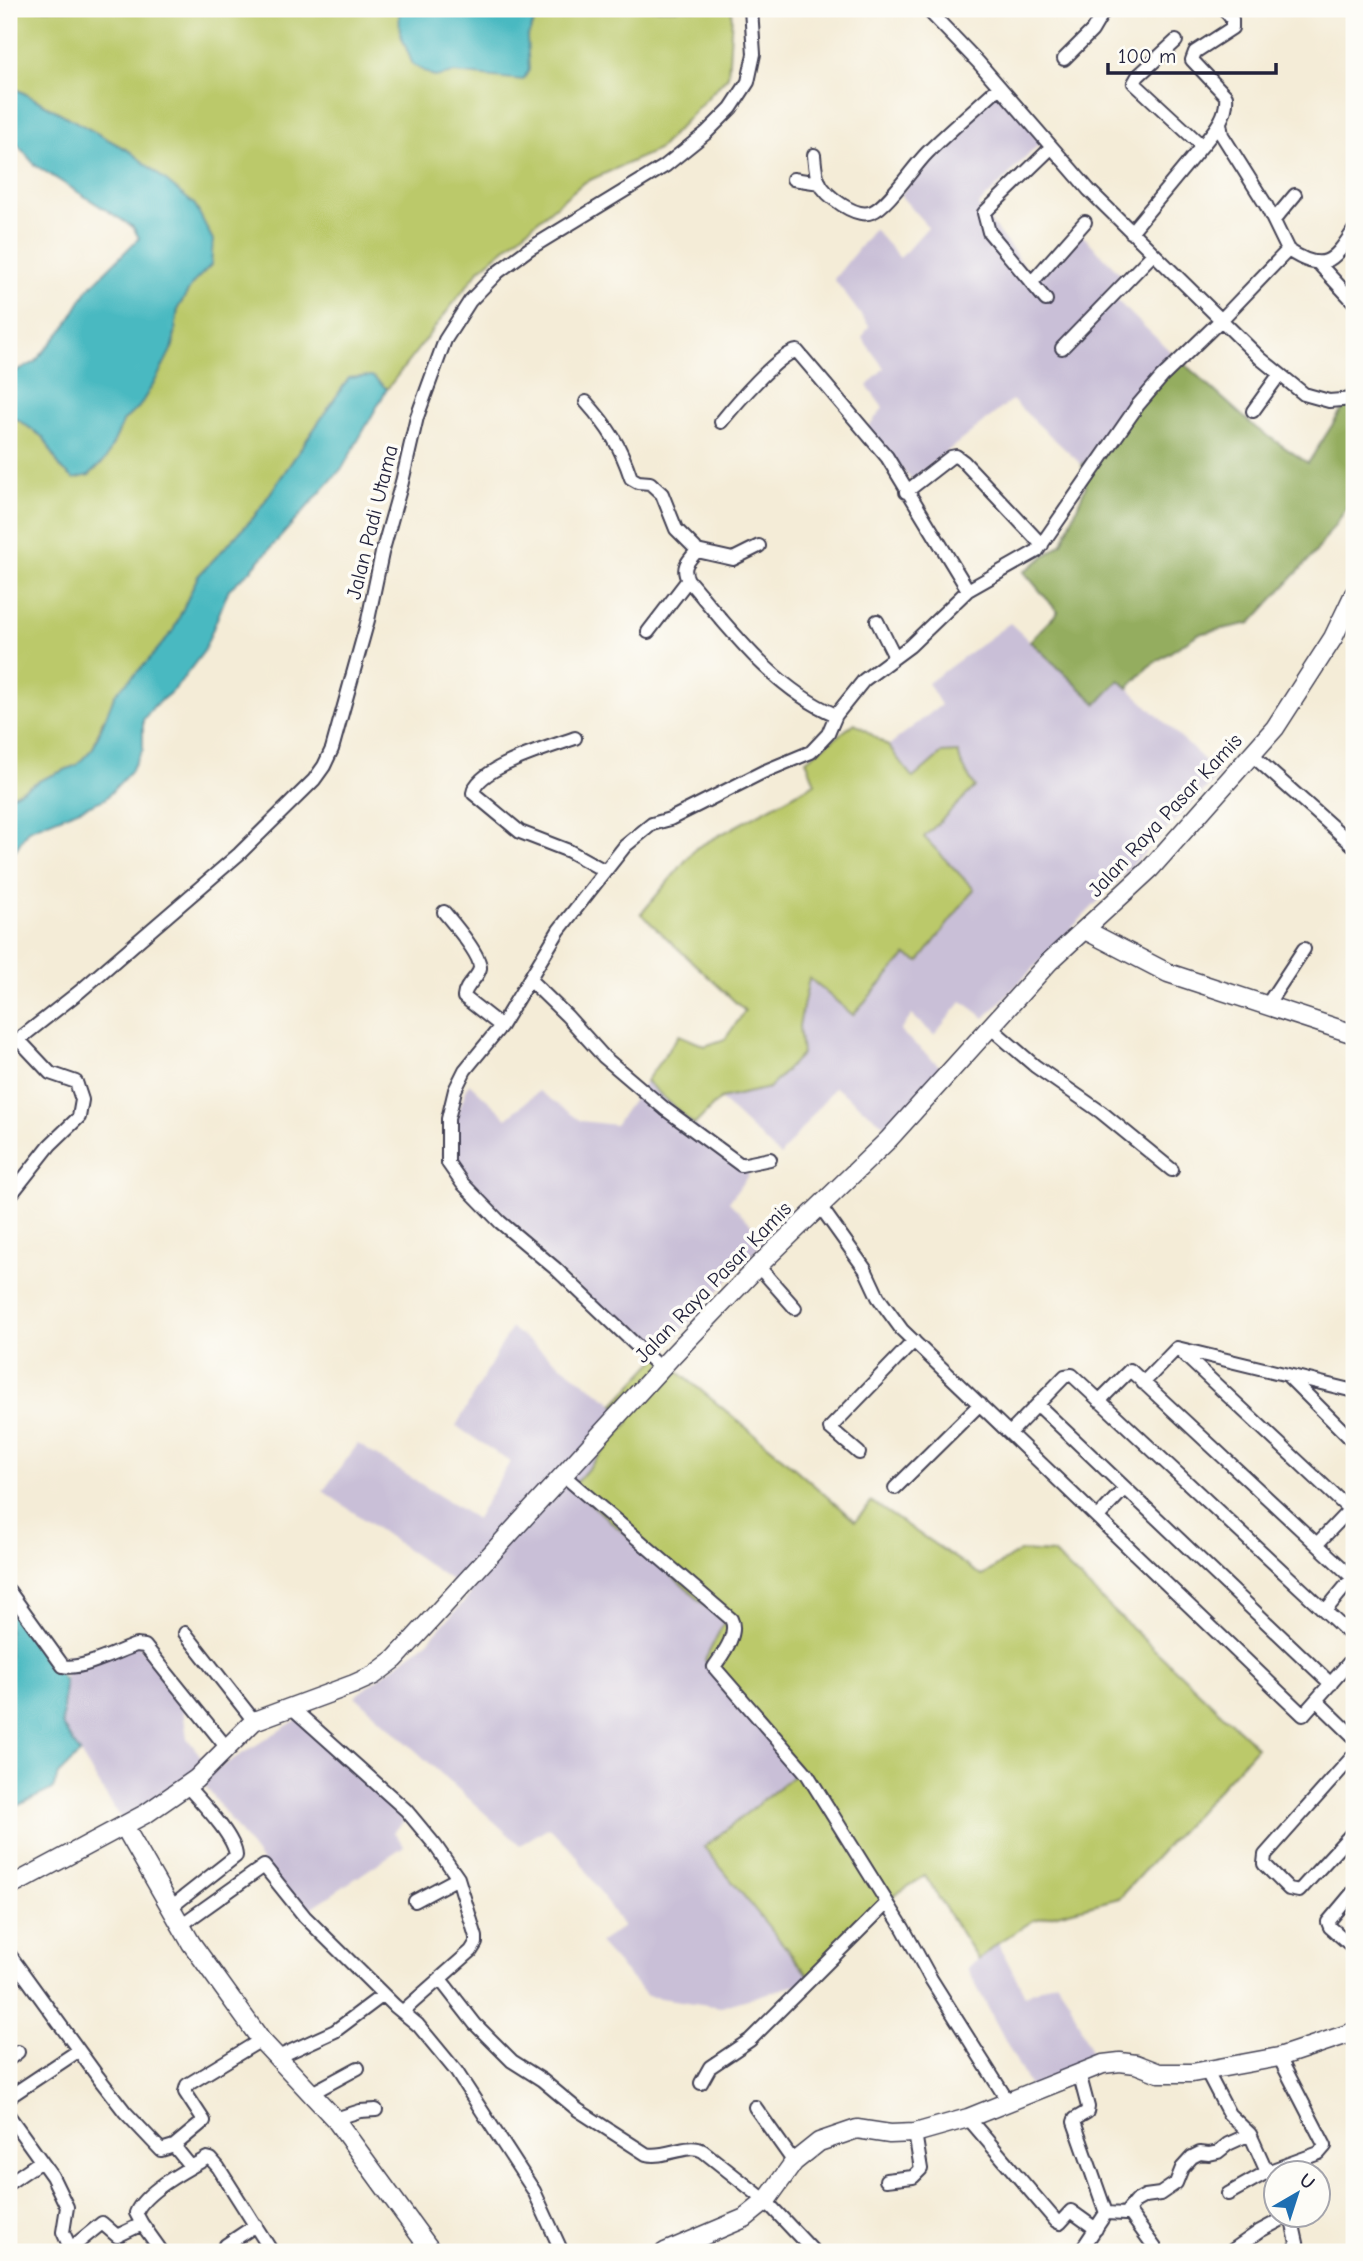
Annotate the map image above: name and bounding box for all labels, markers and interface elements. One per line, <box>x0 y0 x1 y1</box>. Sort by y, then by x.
scale bar <box>1108 32 1276 76</box>
text: 100 m <box>1118 44 1176 68</box>
street label: Jalan Padi Utama <box>341 442 403 602</box>
street label: Jalan Raya Pasar Kamis <box>1083 728 1247 902</box>
street label: Jalan Raya Pasar Kamis <box>630 1196 796 1368</box>
north arrow <box>1262 2160 1332 2230</box>
text: U <box>1295 2169 1319 2194</box>

